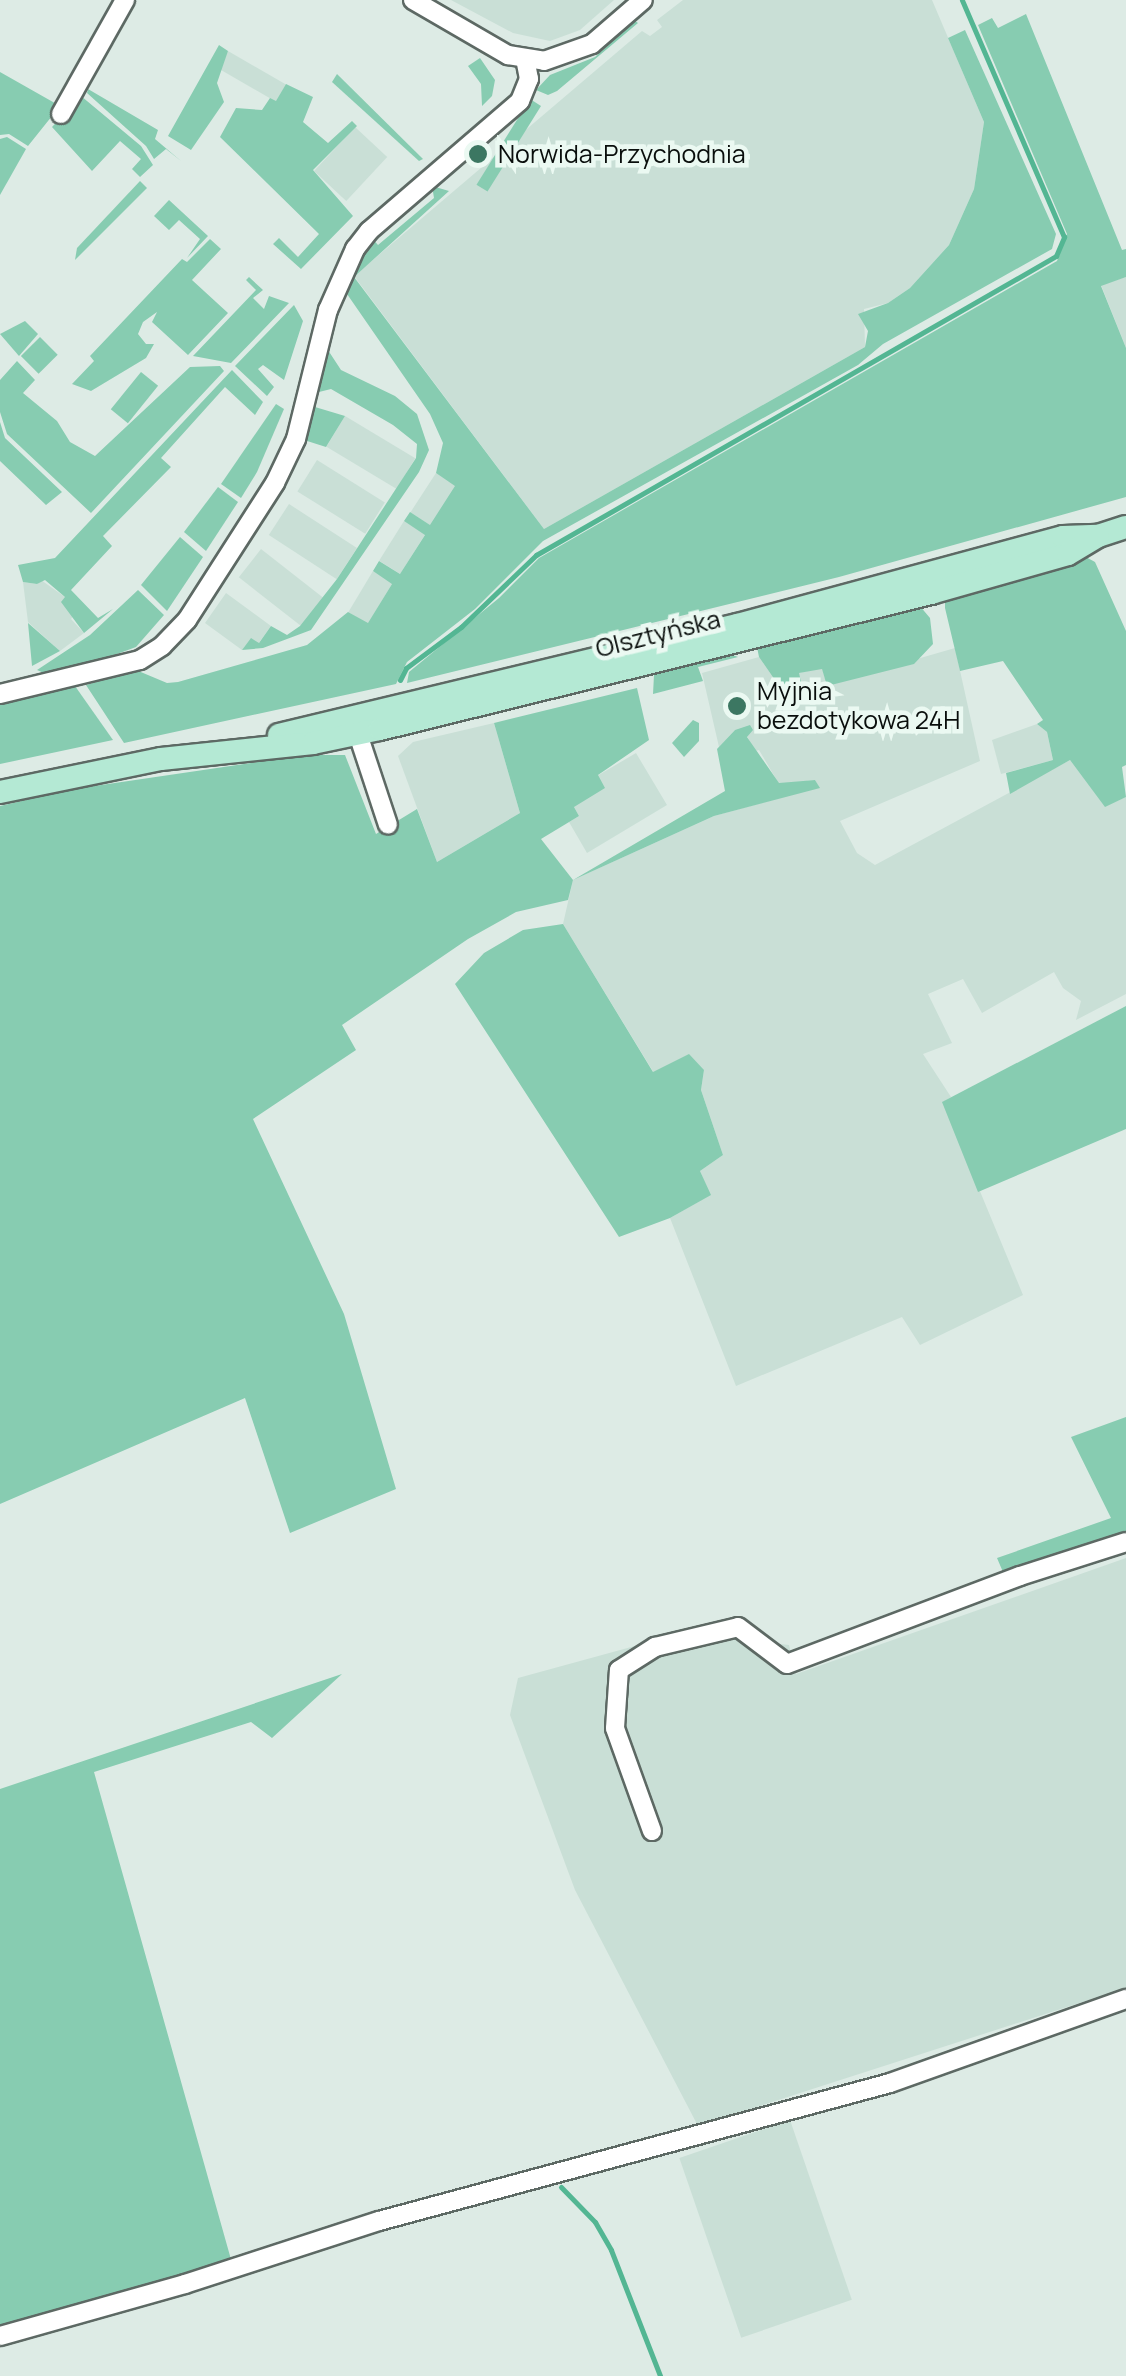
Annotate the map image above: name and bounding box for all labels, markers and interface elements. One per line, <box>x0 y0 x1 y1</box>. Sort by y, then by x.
place label: Norwida-Przychodnia <box>498 139 746 169</box>
marker: Norwida-Przychodnia <box>467 143 489 165</box>
street label: Olsztyńska <box>593 604 723 664</box>
place label: Myjnia bezdotykowa 24H <box>757 677 960 736</box>
marker: Myjnia bezdotykowa 24H <box>726 695 748 717</box>

